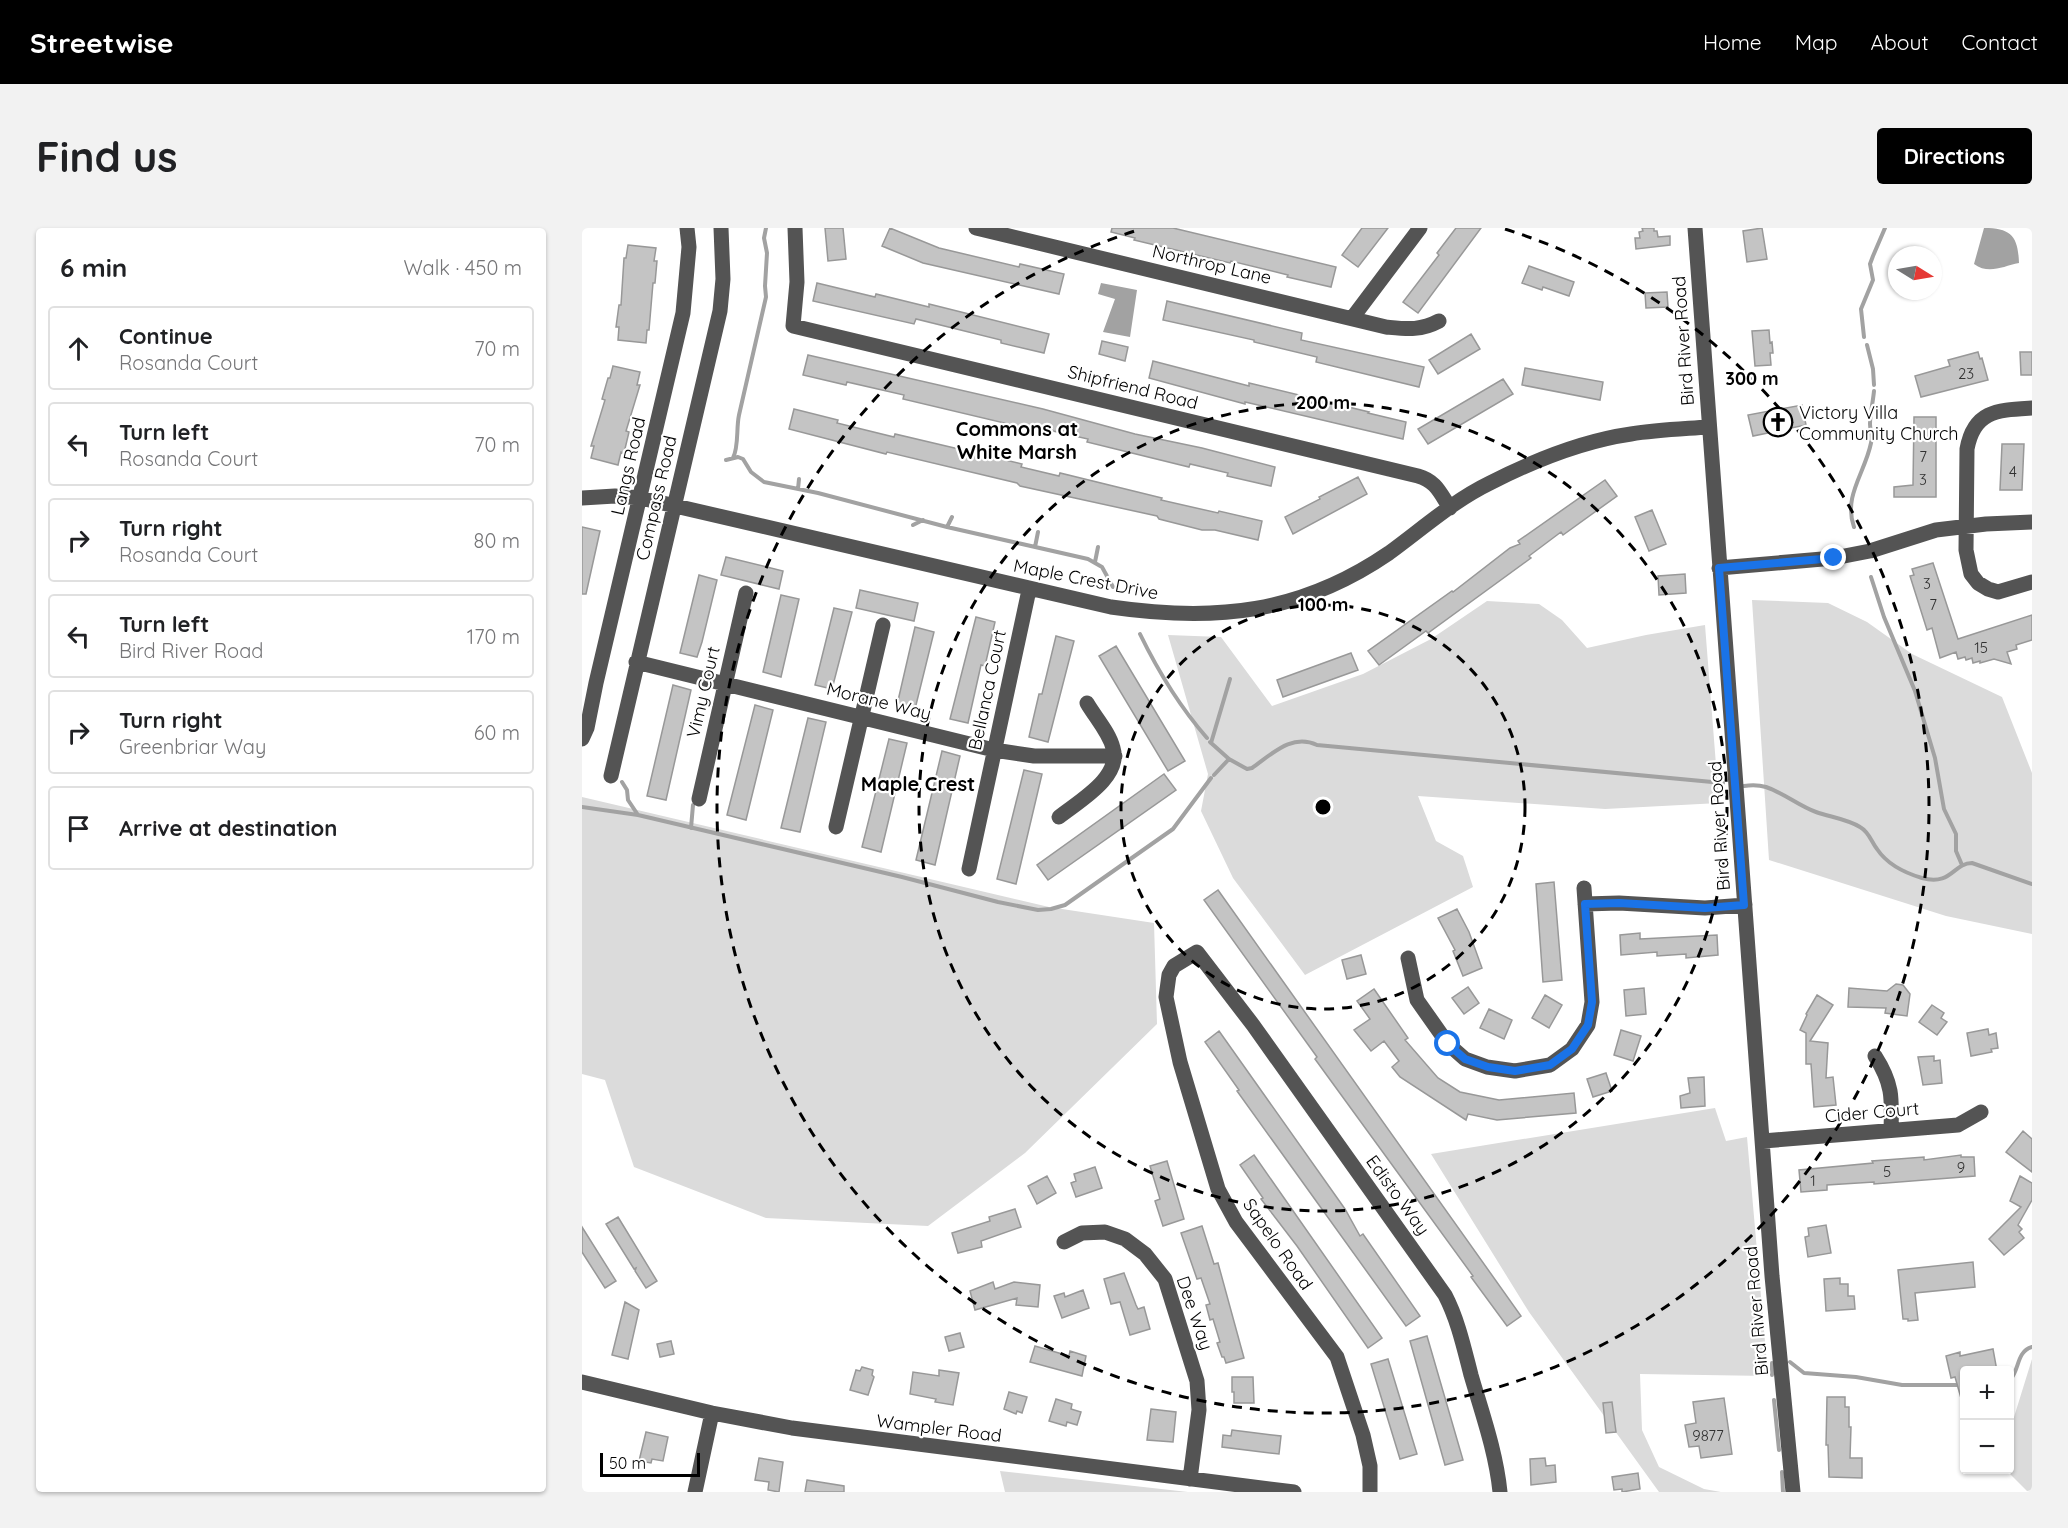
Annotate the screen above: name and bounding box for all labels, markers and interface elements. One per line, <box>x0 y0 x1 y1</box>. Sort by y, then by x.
text: Streetwise <box>30 25 173 60</box>
text: Home <box>1703 29 1762 55</box>
text: Map <box>1795 29 1838 55</box>
text: About <box>1871 29 1929 55</box>
text: Contact <box>1962 29 2038 55</box>
button: Directions <box>1877 128 2032 184</box>
text: Find us <box>36 130 178 183</box>
street label: Northrop Lane <box>1150 239 1274 289</box>
north arrow <box>1888 246 1942 300</box>
text: 6 min <box>60 251 127 284</box>
text: Walk · 450 m <box>403 255 522 280</box>
street label: Bird River Road <box>1667 275 1699 407</box>
text: Continue <box>119 322 213 350</box>
icon: ahead <box>62 332 95 365</box>
text: 70 m <box>474 336 520 361</box>
text: Rosanda Court <box>119 350 258 375</box>
street label: Shipfriend Road <box>1065 360 1201 414</box>
house number: 23 <box>1958 364 1974 383</box>
text: 300 m <box>1725 367 1779 390</box>
text: 200 m <box>1296 391 1350 414</box>
place label: Victory Villa Community Church <box>1799 401 1959 445</box>
church icon: Victory Villa Community Church <box>1762 406 1794 438</box>
street label: Langs Road <box>606 415 650 517</box>
district label: Commons at White Marsh <box>956 416 1078 464</box>
text: Turn left <box>119 418 209 446</box>
icon: left <box>62 428 95 461</box>
text: 70 m <box>474 432 520 457</box>
street label: Compass Road <box>630 433 682 563</box>
text: Rosanda Court <box>119 446 258 471</box>
house number: 7 <box>1919 447 1927 466</box>
house number: 4 <box>2009 462 2017 481</box>
house number: 3 <box>1919 470 1927 489</box>
text: Turn right <box>119 514 223 542</box>
icon: right <box>62 524 95 557</box>
text: 80 m <box>474 528 520 553</box>
text: Rosanda Court <box>119 542 258 567</box>
route end <box>1820 544 1846 570</box>
street label: Maple Crest Drive <box>1012 554 1160 604</box>
house number: 3 <box>1923 574 1931 593</box>
text: 100 m <box>1298 593 1348 616</box>
house number: 7 <box>1929 595 1937 614</box>
text: Turn left <box>119 610 209 638</box>
icon: left <box>62 620 95 653</box>
text: 170 m <box>467 624 520 649</box>
street label: Bellanca Court <box>963 628 1011 752</box>
text: Bird River Road <box>119 638 263 663</box>
house number: 15 <box>1974 638 1988 657</box>
street label: Vimy Court <box>681 644 725 740</box>
street label: Morane Way <box>824 677 934 725</box>
text: Turn right <box>119 706 223 734</box>
icon: right <box>62 716 95 749</box>
text: 60 m <box>474 720 520 745</box>
text: Greenbriar Way <box>119 734 266 759</box>
street label: Bird River Road <box>1703 760 1735 892</box>
district label: Maple Crest <box>861 771 975 796</box>
centre of rings <box>1313 797 1333 817</box>
icon: arrive <box>62 812 95 845</box>
text: Arrive at destination <box>119 814 337 842</box>
route start <box>1434 1030 1460 1056</box>
street label: Cider Court <box>1824 1096 1920 1128</box>
street label: Edisto Way <box>1361 1150 1435 1240</box>
house number: 9 <box>1957 1158 1965 1177</box>
house number: 5 <box>1883 1162 1891 1181</box>
house number: 1 <box>1810 1171 1816 1190</box>
street label: Sapelo Road <box>1238 1194 1318 1294</box>
street label: Bird River Road <box>1739 1245 1773 1377</box>
street label: Dee Way <box>1172 1273 1218 1353</box>
map controls <box>1960 1366 2014 1474</box>
button: + <box>1960 1366 2014 1420</box>
street label: Wampler Road <box>875 1409 1003 1447</box>
button: − <box>1960 1420 2014 1474</box>
house number: 9877 <box>1692 1426 1724 1445</box>
scale bar <box>600 1450 700 1478</box>
text: 50 m <box>609 1453 646 1473</box>

